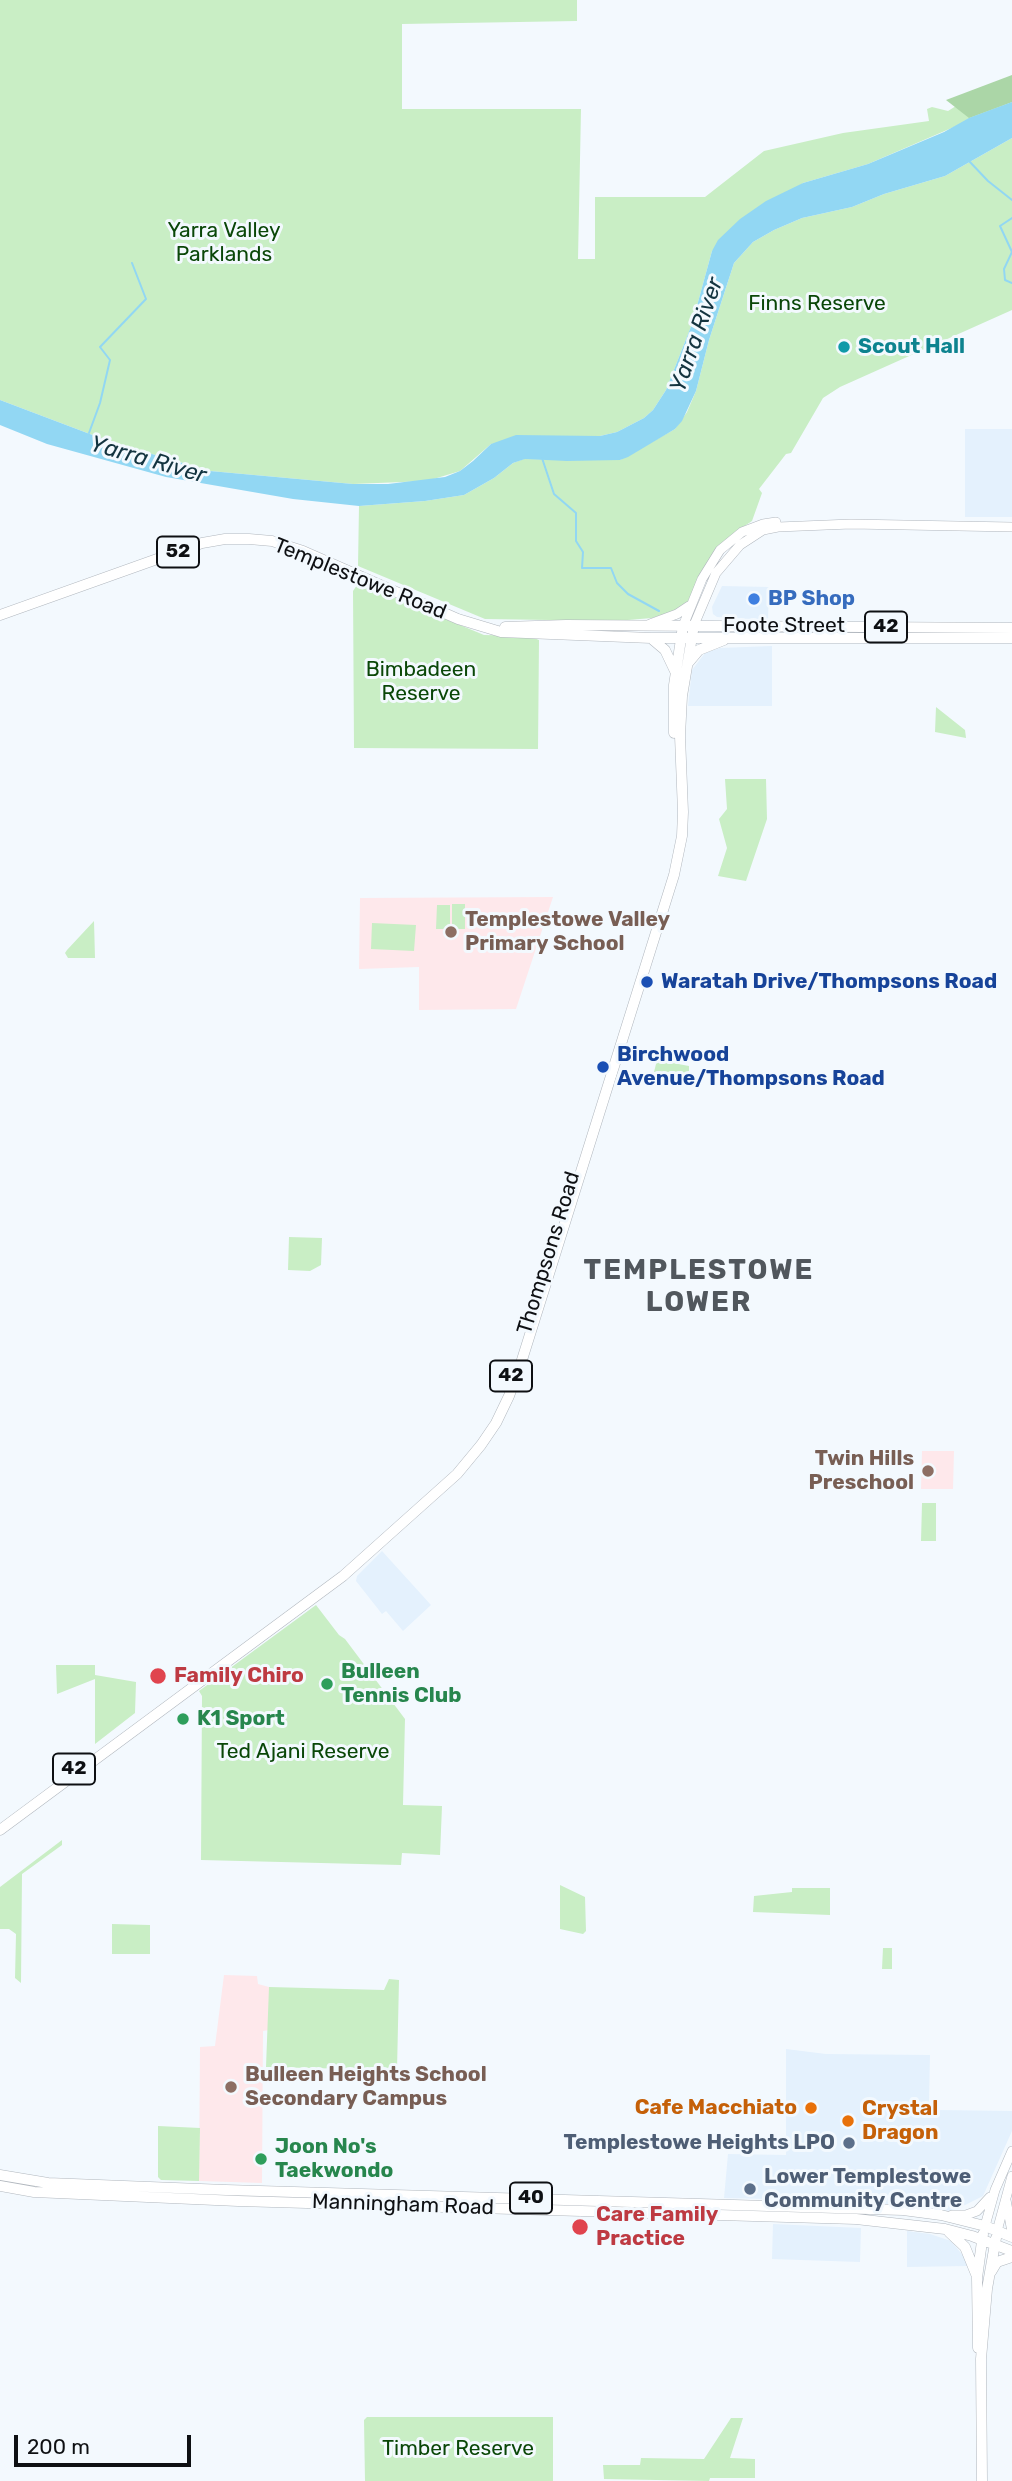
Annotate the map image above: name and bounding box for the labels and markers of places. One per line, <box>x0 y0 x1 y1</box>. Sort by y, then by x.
place label: Scout Hall <box>858 334 965 360</box>
marker: Scout Hall <box>836 339 852 355</box>
place label: BP Shop <box>768 586 855 612</box>
marker: BP Shop <box>746 591 762 607</box>
place label: Templestowe Valley Primary School <box>465 907 670 957</box>
marker: Templestowe Valley Primary School <box>443 924 459 940</box>
place label: Waratah Drive/Thompsons Road <box>661 969 997 995</box>
marker: Waratah Drive/Thompsons Road <box>639 974 655 990</box>
place label: Birchwood Avenue/Thompsons Road <box>617 1042 885 1092</box>
marker: Birchwood Avenue/Thompsons Road <box>595 1059 611 1075</box>
place label: Twin Hills Preschool <box>809 1446 914 1496</box>
marker: Twin Hills Preschool <box>920 1463 936 1479</box>
place label: Bulleen Tennis Club <box>341 1659 461 1709</box>
place label: Family Chiro <box>174 1663 304 1689</box>
marker: Family Chiro <box>148 1666 168 1686</box>
marker: Bulleen Tennis Club <box>319 1676 335 1692</box>
place label: K1 Sport <box>197 1706 285 1732</box>
marker: K1 Sport <box>175 1711 191 1727</box>
place label: Bulleen Heights School Secondary Campus <box>245 2062 487 2112</box>
marker: Bulleen Heights School Secondary Campus <box>223 2079 239 2095</box>
place label: Cafe Macchiato <box>635 2095 797 2121</box>
place label: Crystal Dragon <box>862 2096 938 2146</box>
marker: Cafe Macchiato <box>803 2100 819 2116</box>
marker: Crystal Dragon <box>840 2113 856 2129</box>
place label: Templestowe Heights LPO <box>564 2130 835 2156</box>
place label: Joon No's Taekwondo <box>275 2134 393 2184</box>
marker: Templestowe Heights LPO <box>841 2135 857 2151</box>
marker: Joon No's Taekwondo <box>253 2151 269 2167</box>
place label: Lower Templestowe Community Centre <box>764 2164 971 2214</box>
marker: Lower Templestowe Community Centre <box>742 2181 758 2197</box>
place label: Care Family Practice <box>596 2202 718 2252</box>
marker: Care Family Practice <box>570 2217 590 2237</box>

